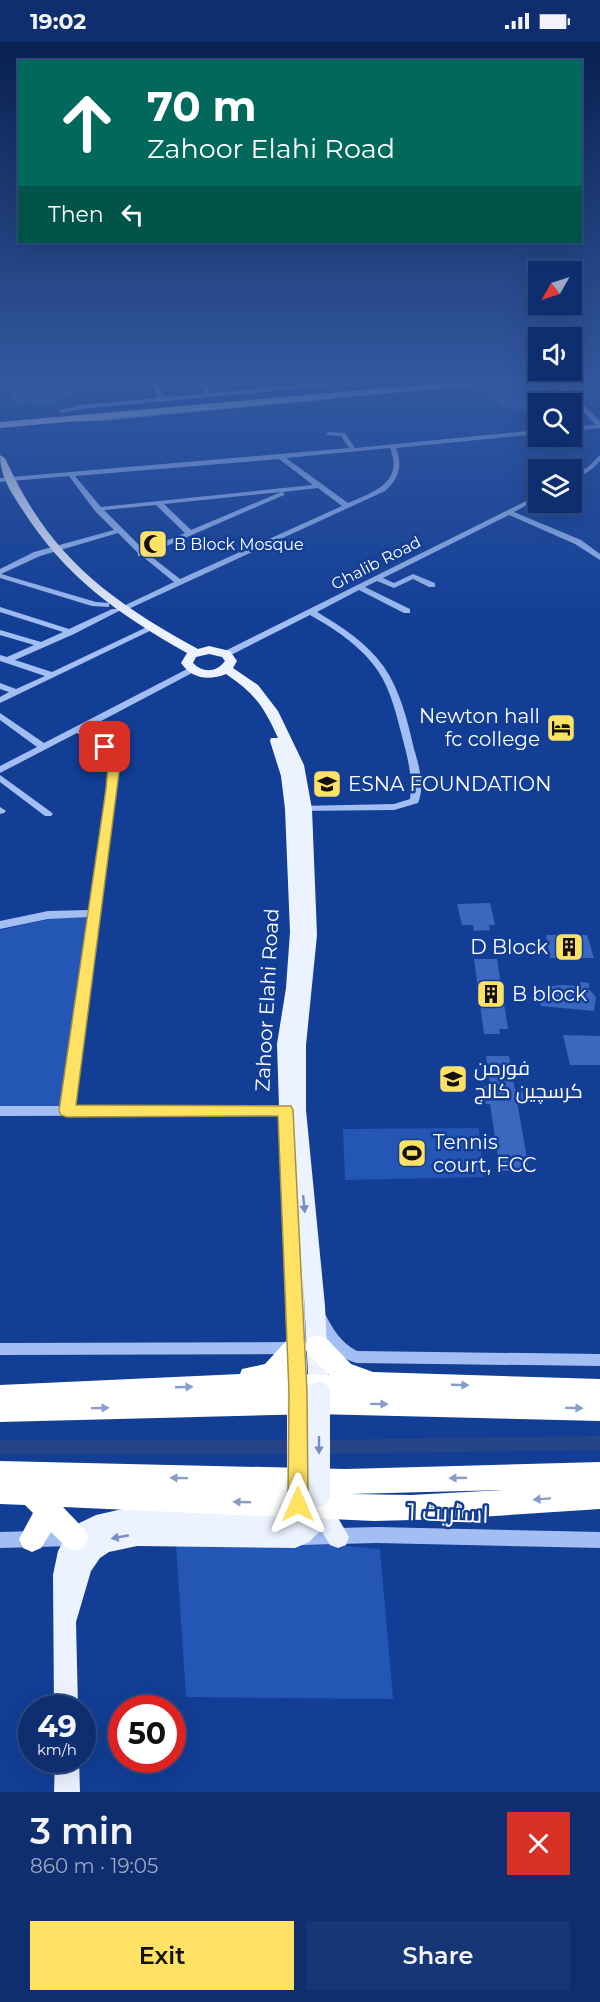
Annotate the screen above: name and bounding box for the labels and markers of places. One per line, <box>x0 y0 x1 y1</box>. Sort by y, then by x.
mosque icon: B Block Mosque <box>137 528 169 560</box>
place label: B Block Mosque <box>174 535 304 554</box>
place label: Newton hall fc college <box>419 704 540 751</box>
hotel icon: Newton hall fc college <box>545 712 577 744</box>
pin <box>79 721 130 772</box>
school or university icon: ESNA FOUNDATION <box>311 768 343 800</box>
place label: ESNA FOUNDATION <box>348 772 551 796</box>
building icon: D Block <box>553 931 585 963</box>
place label: D Block <box>470 935 548 959</box>
building icon: B block <box>475 978 507 1010</box>
place label: B block <box>512 982 587 1006</box>
place label: فورمن کرسچین کالج <box>474 1056 583 1105</box>
school or university icon: فورمن کرسچین کالج <box>437 1063 469 1095</box>
place label: Tennis court, FCC <box>433 1130 536 1177</box>
sports icon: Tennis court, FCC <box>396 1137 428 1169</box>

